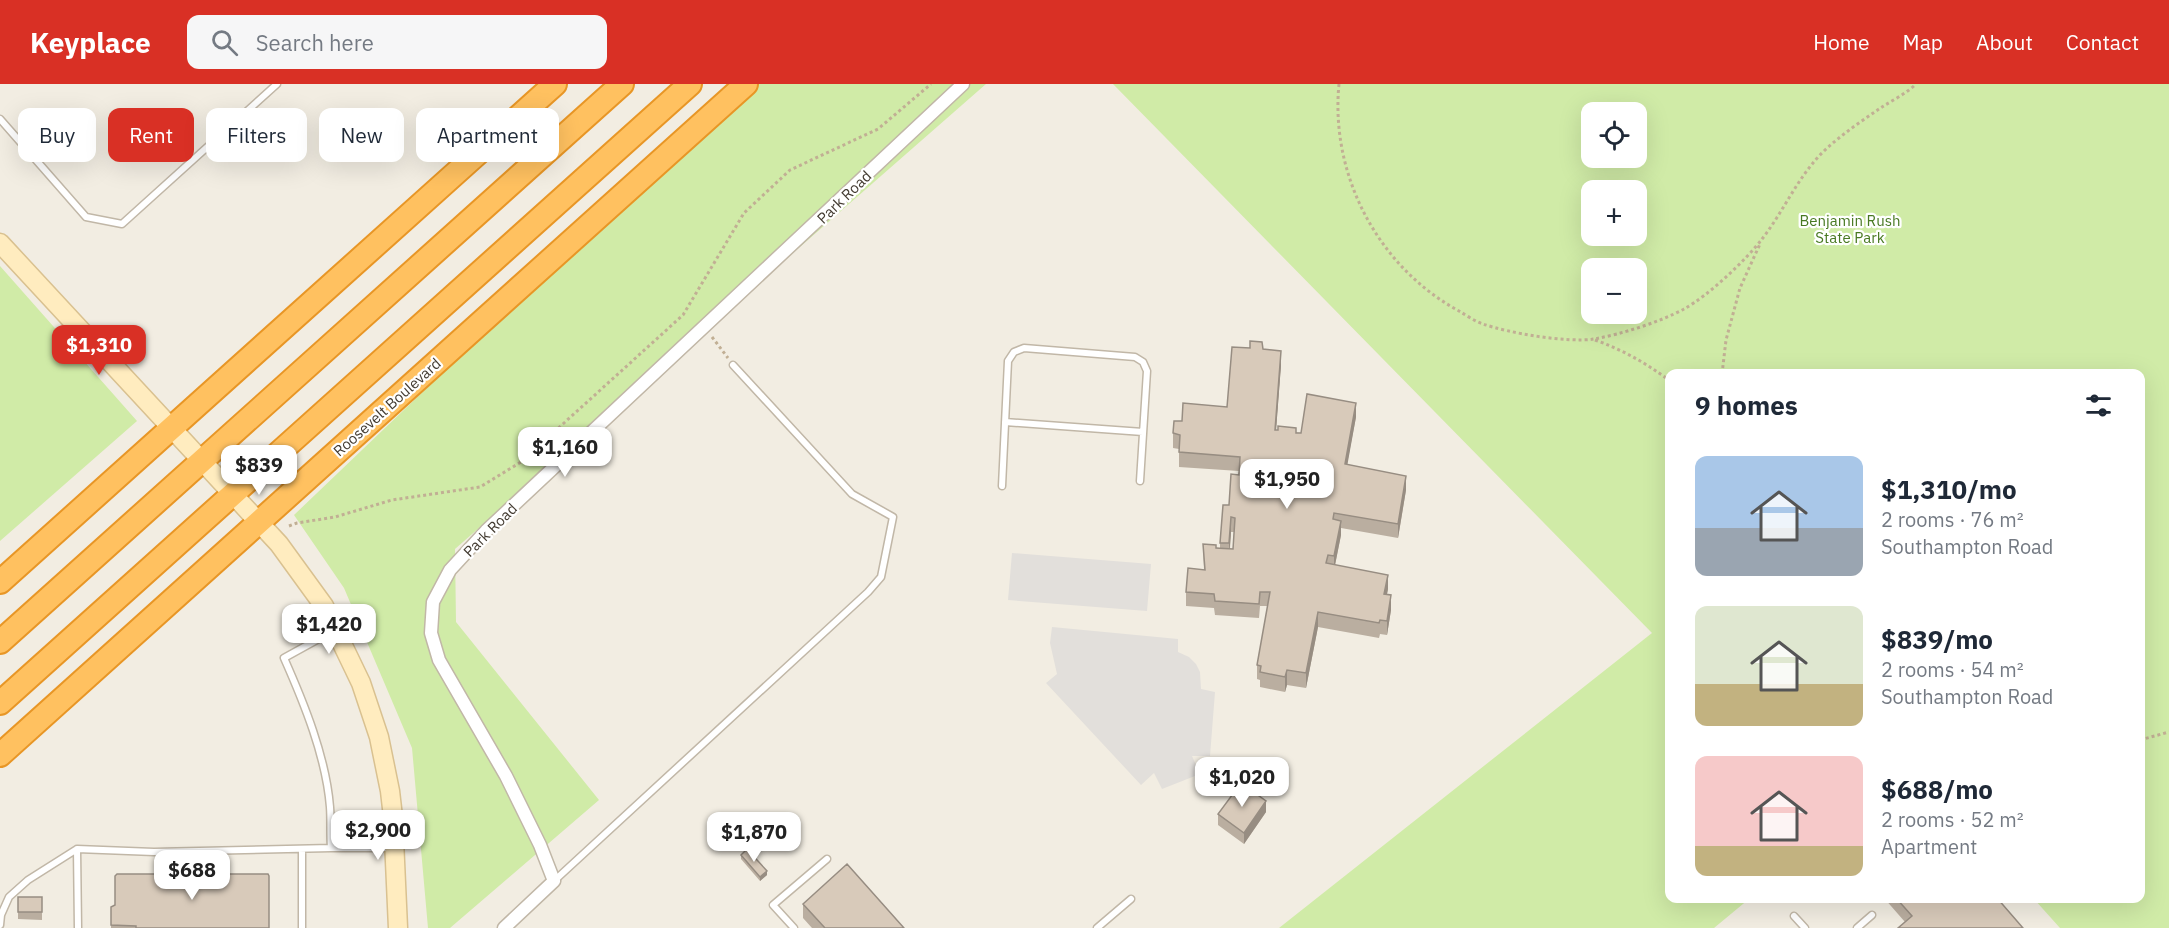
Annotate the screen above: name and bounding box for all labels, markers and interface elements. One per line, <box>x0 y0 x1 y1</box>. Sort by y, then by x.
search box <box>187 15 607 69</box>
text: Keyplace <box>30 24 151 61</box>
icon: search <box>208 26 241 59</box>
text: Search here <box>256 28 374 57</box>
text: Home <box>1813 28 1870 56</box>
text: Map <box>1903 28 1943 56</box>
text: About <box>1976 28 2033 56</box>
text: Contact <box>2066 28 2139 56</box>
map controls <box>1581 102 1647 324</box>
button: locate <box>1581 102 1647 168</box>
chip: Buy <box>18 108 96 162</box>
chip: Rent <box>108 108 194 162</box>
chip: Filters <box>206 108 307 162</box>
chip: New <box>319 108 404 162</box>
chip: Apartment <box>416 108 559 162</box>
street label: Park Road <box>813 166 875 228</box>
button: + <box>1581 180 1647 246</box>
park label: Benjamin Rush State Park <box>1799 211 1901 247</box>
button: − <box>1581 258 1647 324</box>
pin: $1,310 <box>50 325 148 376</box>
text: $1,310 <box>66 331 132 358</box>
street label: Roosevelt Boulevard <box>329 354 445 460</box>
text: 9 homes <box>1695 388 1798 422</box>
icon: filters <box>2082 389 2115 422</box>
pin: $1,160 <box>516 427 614 478</box>
text: $1,160 <box>532 433 598 460</box>
pin: $839 <box>223 445 295 496</box>
text: $839 <box>235 451 283 478</box>
pin: $1,950 <box>1238 459 1336 510</box>
text: $1,950 <box>1254 465 1320 492</box>
text: $1,310/mo <box>1881 472 2017 506</box>
icon: home <box>1743 480 1815 552</box>
street label: Park Road <box>459 499 521 561</box>
text: 2 rooms · 76 m² <box>1881 506 2024 533</box>
text: Southampton Road <box>1881 533 2053 560</box>
pin: $1,420 <box>280 604 378 655</box>
text: $1,420 <box>296 610 362 637</box>
text: $839/mo <box>1881 622 1993 656</box>
icon: home <box>1743 630 1815 702</box>
text: 2 rooms · 54 m² <box>1881 656 2024 683</box>
text: Southampton Road <box>1881 683 2053 710</box>
pin: $1,020 <box>1193 757 1291 808</box>
text: $1,020 <box>1209 763 1275 790</box>
text: $688/mo <box>1881 772 1993 806</box>
icon: home <box>1743 780 1815 852</box>
text: 2 rooms · 52 m² <box>1881 806 2024 833</box>
pin: $2,900 <box>329 810 427 861</box>
pin: $1,870 <box>705 812 803 863</box>
text: $2,900 <box>345 816 411 843</box>
text: $1,870 <box>721 818 787 845</box>
text: Apartment <box>1881 833 1977 860</box>
pin: $688 <box>156 850 228 901</box>
text: $688 <box>168 856 216 883</box>

